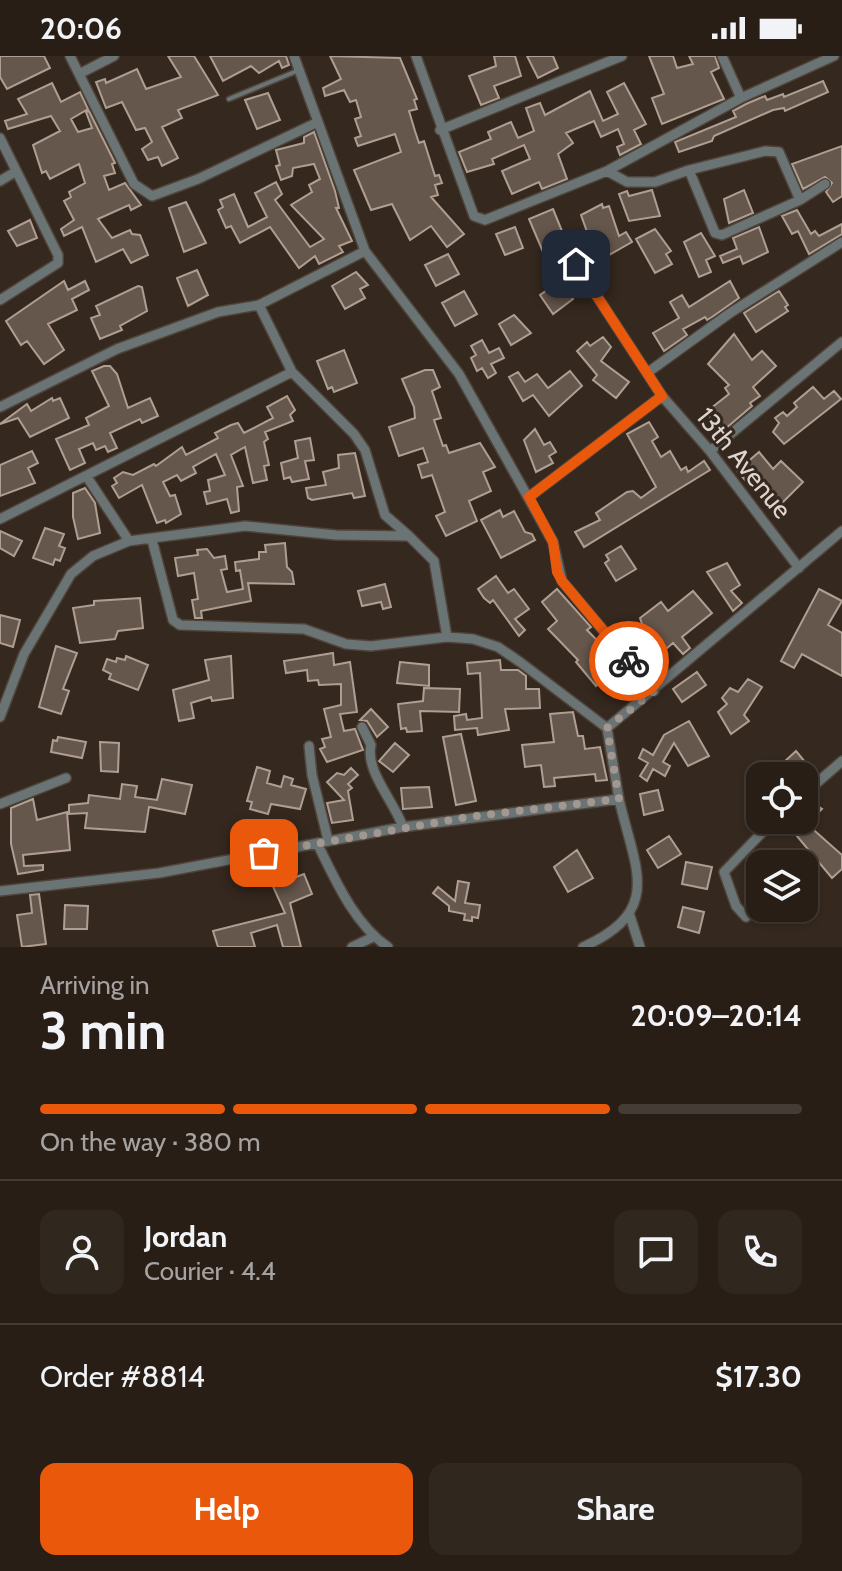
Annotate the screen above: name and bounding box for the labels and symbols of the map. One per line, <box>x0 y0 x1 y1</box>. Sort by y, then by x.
pin <box>542 230 610 298</box>
street label: 13th Avenue <box>689 401 799 525</box>
courier <box>589 621 669 701</box>
pin <box>230 819 298 887</box>

